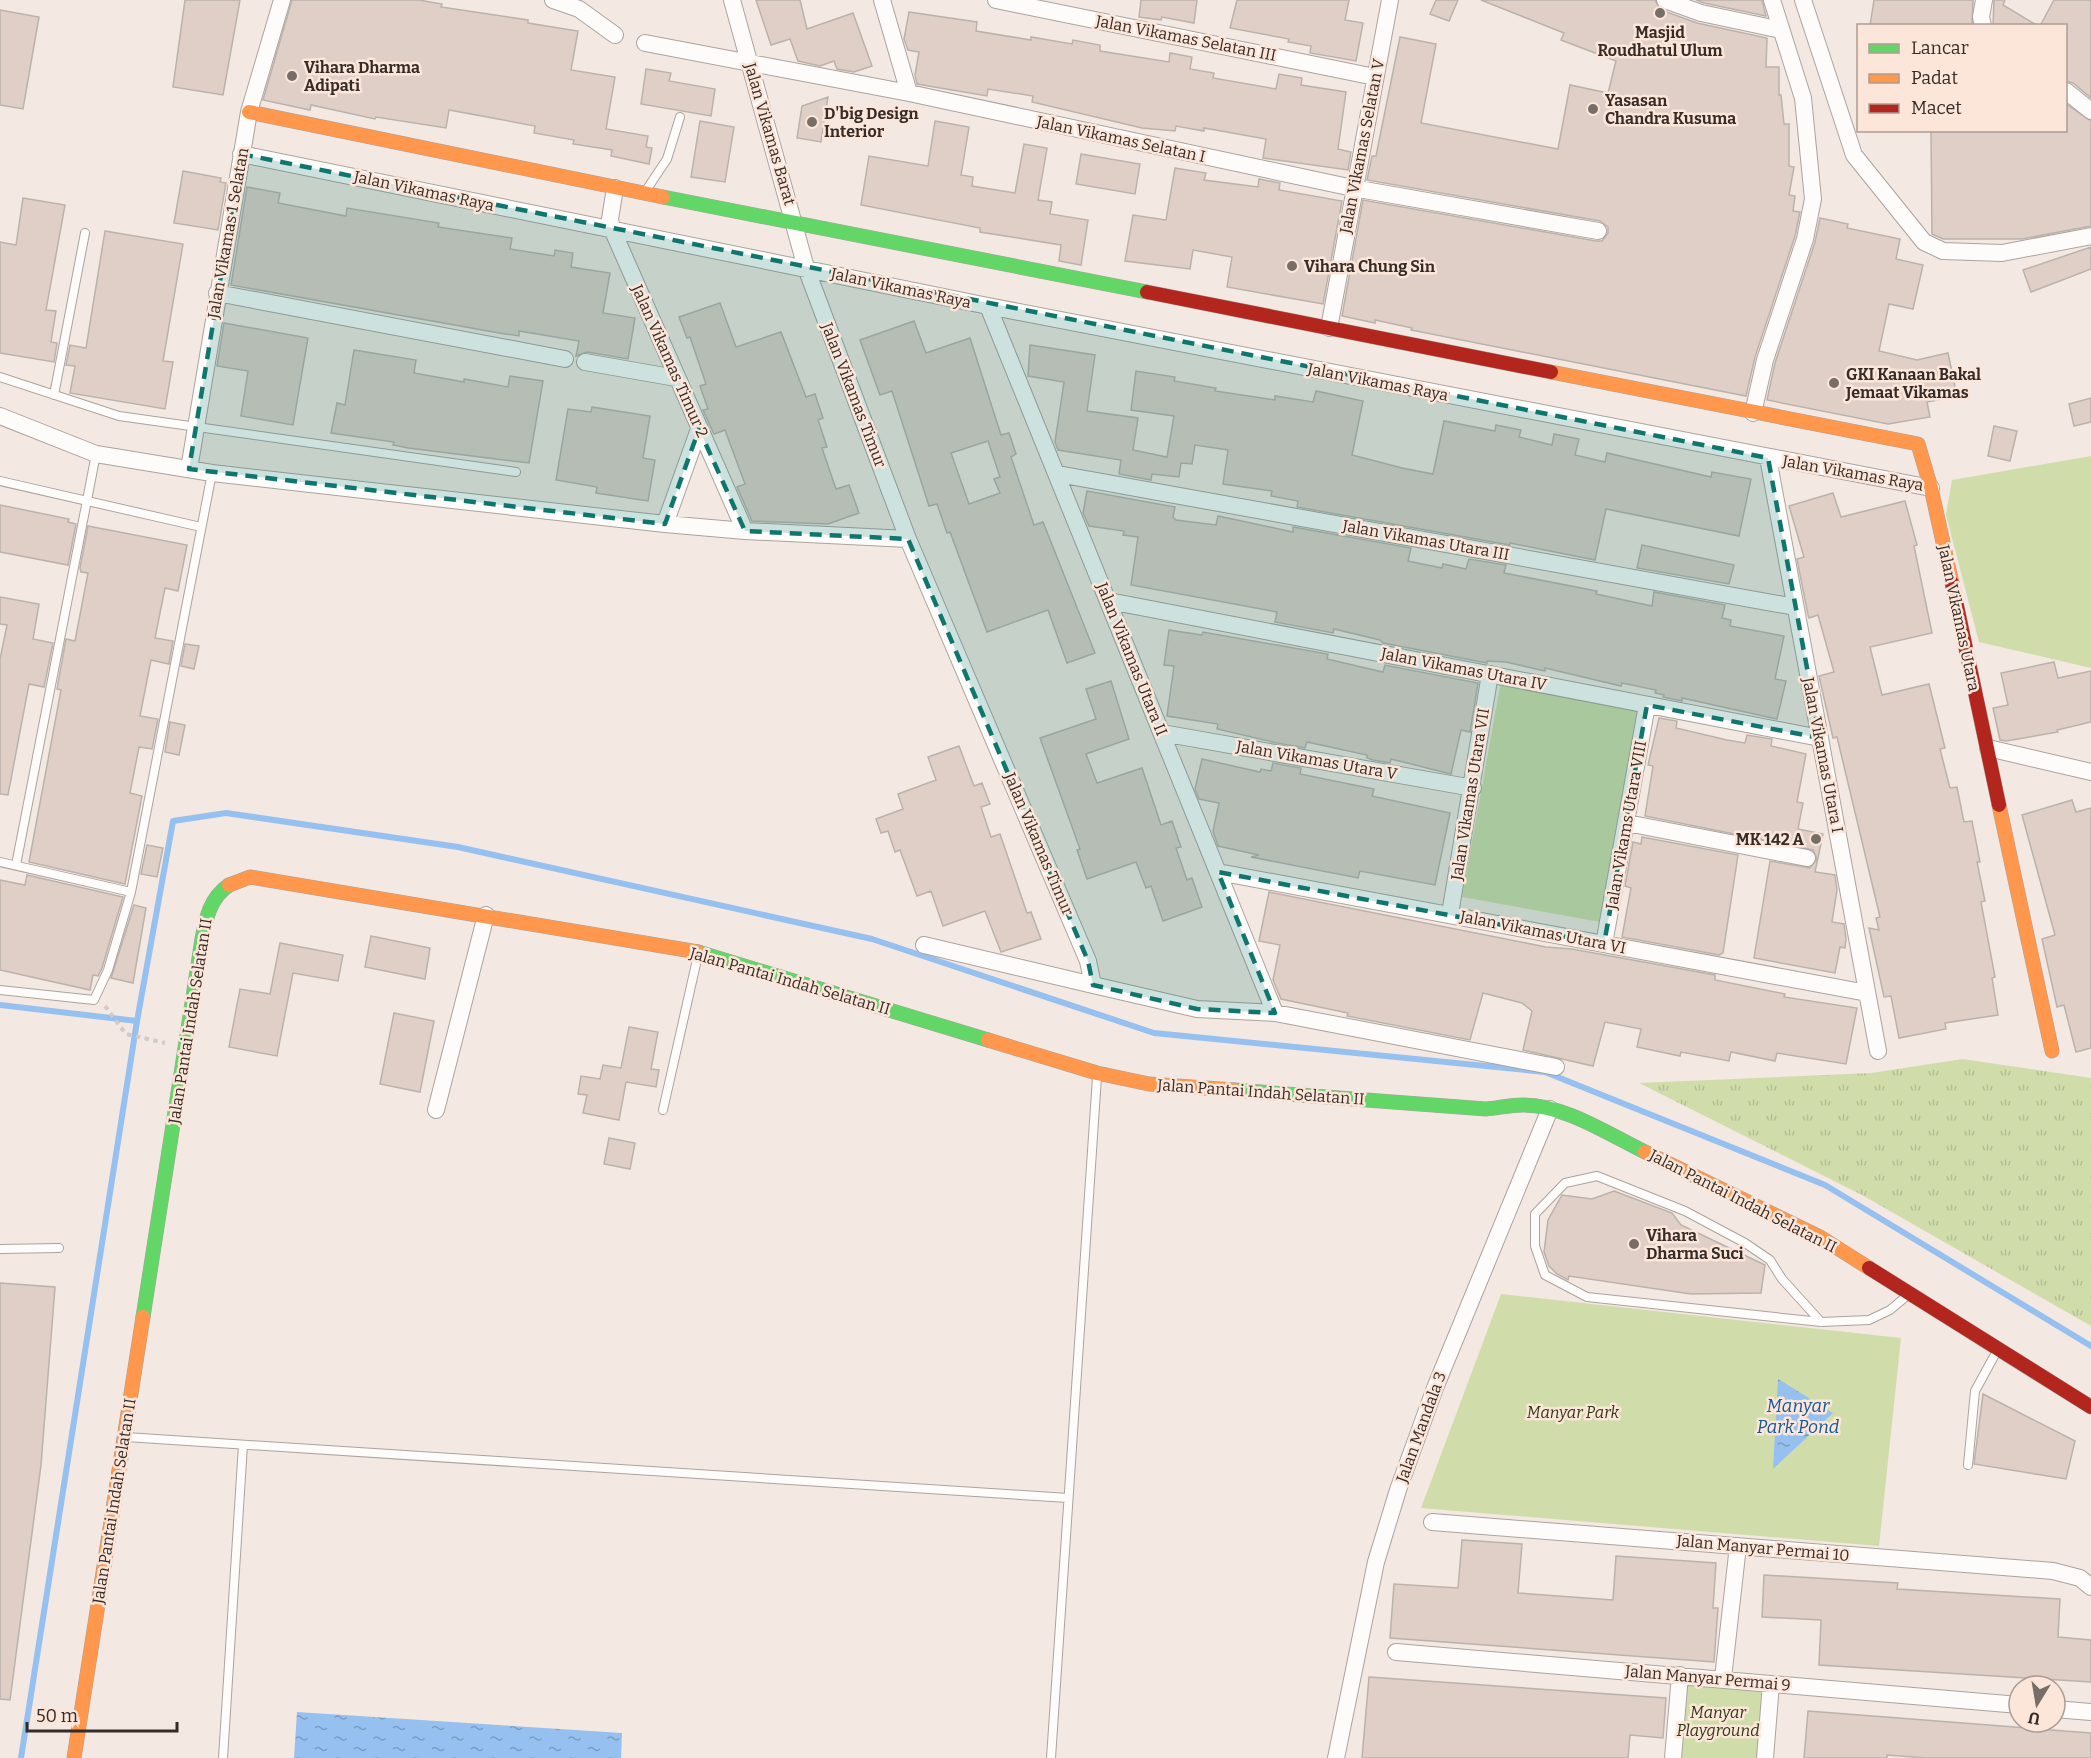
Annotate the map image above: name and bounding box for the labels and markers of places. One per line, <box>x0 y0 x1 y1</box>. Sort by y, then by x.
marker: Masjid Roudhatul Ulum <box>1653 6 1667 20</box>
place label: Masjid Roudhatul Ulum <box>1597 23 1723 60</box>
place label: Vihara Dharma Adipati <box>304 58 420 95</box>
marker: Vihara Dharma Adipati <box>285 69 299 83</box>
place label: Yasasan Chandra Kusuma <box>1605 91 1736 128</box>
marker: Yasasan Chandra Kusuma <box>1586 102 1600 116</box>
place label: D'big Design Interior <box>824 104 919 141</box>
marker: D'big Design Interior <box>805 115 819 129</box>
place label: Vihara Chung Sin <box>1304 257 1436 276</box>
marker: Vihara Chung Sin <box>1285 259 1299 273</box>
place label: GKI Kanaan Bakal Jemaat Vikamas <box>1845 365 1981 402</box>
marker: GKI Kanaan Bakal Jemaat Vikamas <box>1827 376 1841 390</box>
place label: MK 142 A <box>1736 830 1805 849</box>
marker: MK 142 A <box>1809 832 1823 846</box>
place label: Vihara Dharma Suci <box>1646 1226 1744 1263</box>
marker: Vihara Dharma Suci <box>1627 1237 1641 1251</box>

